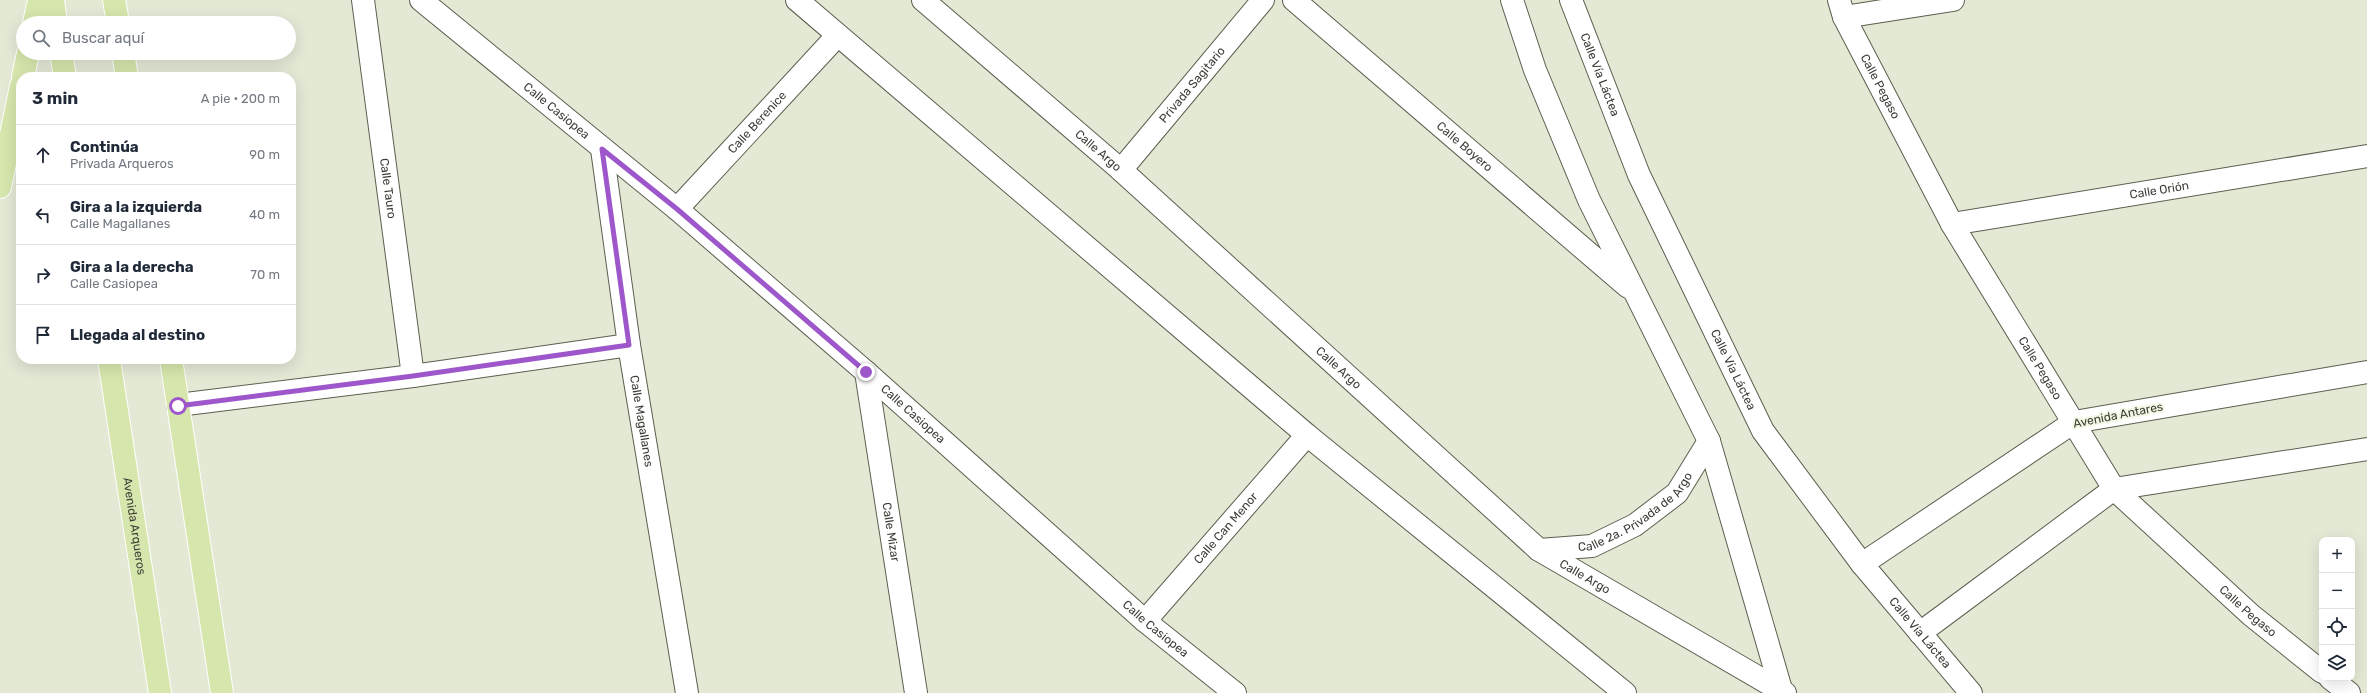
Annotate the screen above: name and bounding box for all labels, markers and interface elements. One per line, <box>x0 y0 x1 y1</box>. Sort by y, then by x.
search box <box>16 16 296 60</box>
icon: search <box>30 27 52 49</box>
text: Buscar aquí <box>62 29 144 47</box>
street label: Calle Vía Láctea <box>1577 31 1622 118</box>
street label: Privada Sagitario <box>1156 44 1228 126</box>
street label: Calle Pegaso <box>1858 52 1903 121</box>
street label: Calle Casiopea <box>521 80 592 142</box>
text: 3 min <box>32 88 78 108</box>
street label: Calle Berenice <box>725 88 789 156</box>
text: A pie · 200 m <box>201 91 280 106</box>
street label: Calle Boyero <box>1434 119 1496 175</box>
street label: Calle Argo <box>1072 127 1124 174</box>
text: Continúa <box>70 138 139 156</box>
icon: ahead <box>32 144 54 166</box>
text: 90 m <box>249 147 280 162</box>
text: Privada Arqueros <box>70 156 174 171</box>
street label: Calle Tauro <box>377 157 399 220</box>
street label: Calle Orión <box>2129 178 2190 202</box>
text: Gira a la izquierda <box>70 198 202 216</box>
icon: left <box>32 204 54 226</box>
text: 40 m <box>249 207 280 222</box>
text: Calle Magallanes <box>70 216 170 231</box>
text: Gira a la derecha <box>70 258 194 276</box>
icon: right <box>32 264 54 286</box>
text: 70 m <box>250 267 280 282</box>
text: Calle Casiopea <box>70 276 158 291</box>
icon: arrive <box>32 324 54 346</box>
text: Llegada al destino <box>70 326 205 344</box>
street label: Calle Vía Láctea <box>1708 327 1759 412</box>
street label: Calle Pegaso <box>2015 334 2065 402</box>
street label: Calle Argo <box>1313 344 1364 392</box>
route end <box>857 363 875 381</box>
street label: Calle Magallanes <box>627 374 656 468</box>
street label: Calle Casiopea <box>878 382 948 446</box>
route start <box>169 397 187 415</box>
street label: Avenida Antares <box>2072 399 2164 431</box>
street label: Calle 2a. Privada de Argo <box>1577 470 1695 554</box>
street label: Avenida Arqueros <box>120 476 149 576</box>
street label: Calle Can Menor <box>1191 489 1261 567</box>
street label: Calle Mizar <box>879 501 903 563</box>
map controls <box>2319 537 2355 681</box>
button: + <box>2319 537 2355 573</box>
street label: Calle Argo <box>1557 556 1613 597</box>
button: − <box>2319 573 2355 609</box>
street label: Calle Pegaso <box>2216 582 2279 640</box>
street label: Calle Vía Láctea <box>1886 595 1954 671</box>
street label: Calle Casiopea <box>1120 597 1191 660</box>
button: locate <box>2319 609 2355 645</box>
button: layers <box>2319 645 2355 681</box>

